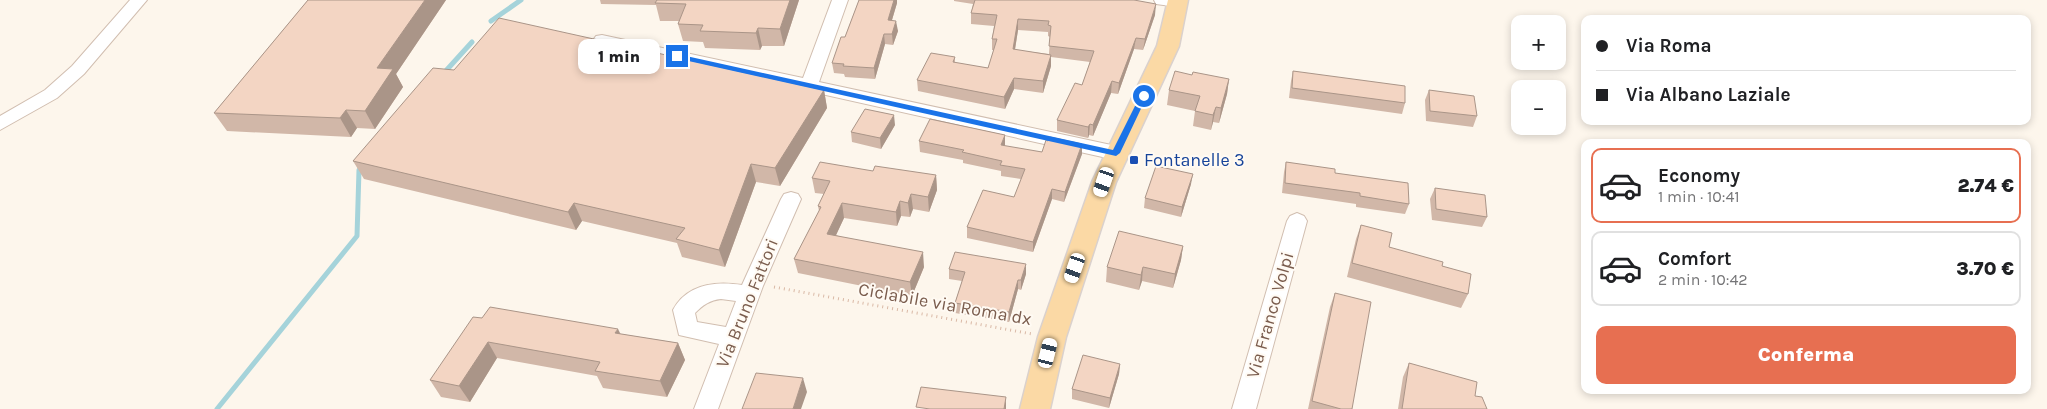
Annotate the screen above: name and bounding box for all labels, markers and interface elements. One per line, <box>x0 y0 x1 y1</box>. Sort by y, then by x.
map controls <box>1511 15 1566 135</box>
button: + <box>1511 15 1566 70</box>
text: Via Roma <box>1626 35 1712 57</box>
callout: 1 min <box>577 38 660 74</box>
route end <box>666 45 688 67</box>
text: 1 min <box>598 47 640 66</box>
button: − <box>1511 80 1566 135</box>
text: Via Albano Laziale <box>1626 84 1791 106</box>
route start <box>1133 85 1155 107</box>
place label: Fontanelle 3 <box>1144 149 1245 171</box>
marker: Fontanelle 3 <box>1128 154 1140 166</box>
icon: car <box>1598 163 1643 208</box>
car <box>1092 165 1115 199</box>
text: Economy <box>1658 165 1740 187</box>
text: 2.74 € <box>1958 175 2014 197</box>
text: 1 min · 10:41 <box>1658 187 1740 206</box>
street label: Via Bruno Fattori <box>711 235 783 371</box>
icon: car <box>1598 246 1643 291</box>
text: Comfort <box>1658 248 1732 270</box>
street label: Via Franco Volpi <box>1241 249 1299 381</box>
car <box>1063 251 1086 285</box>
text: 3.70 € <box>1956 258 2014 280</box>
text: 2 min · 10:42 <box>1658 270 1748 289</box>
street label: Ciclabile via Roma dx <box>857 278 1033 330</box>
button: Conferma <box>1596 326 2016 384</box>
car <box>1037 337 1058 369</box>

